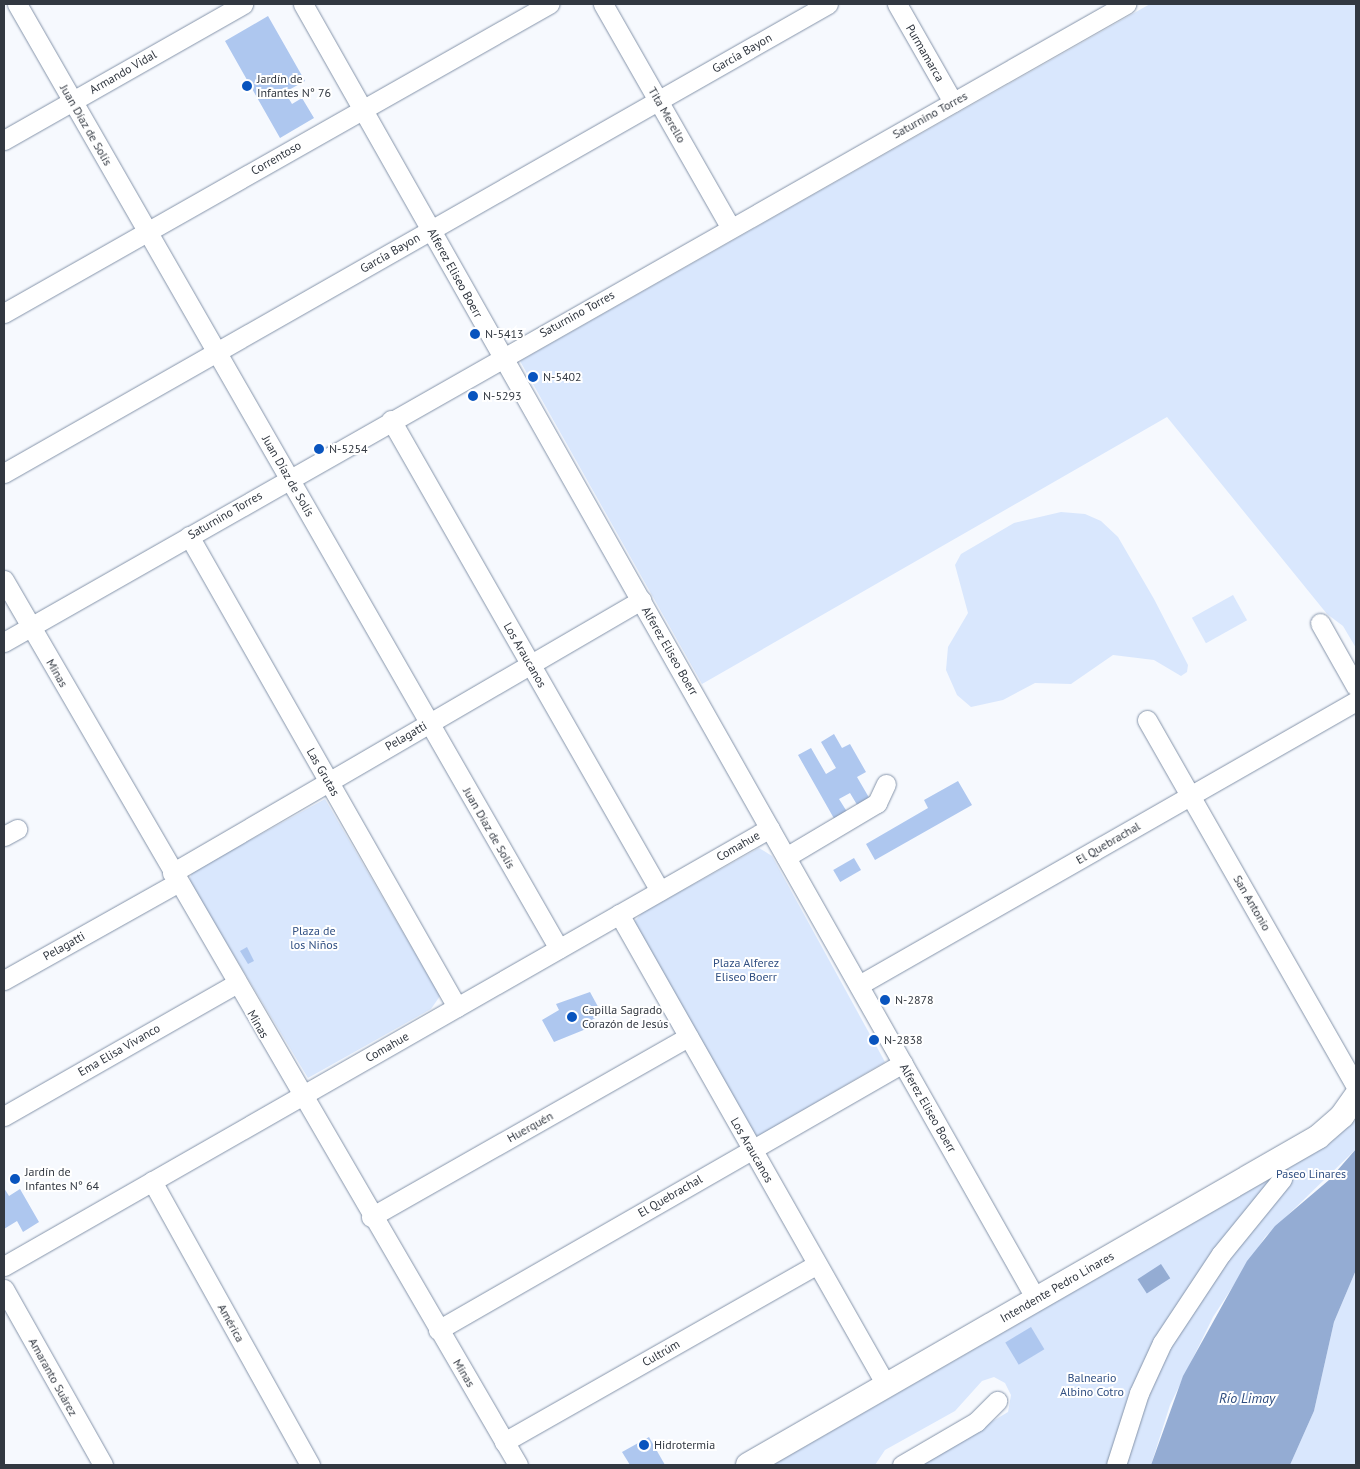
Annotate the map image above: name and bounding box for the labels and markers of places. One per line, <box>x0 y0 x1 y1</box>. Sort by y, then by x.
place label: Jardín de Infantes N° 76 <box>257 72 331 100</box>
marker: Jardín de Infantes N° 76 <box>241 80 253 92</box>
place label: N-5413 <box>485 327 524 341</box>
marker: N-5413 <box>469 328 481 340</box>
place label: N-5402 <box>543 370 582 384</box>
marker: N-5402 <box>527 371 539 383</box>
place label: N-5293 <box>483 389 522 403</box>
marker: N-5293 <box>467 390 479 402</box>
place label: N-5254 <box>329 442 368 456</box>
marker: N-5254 <box>313 443 325 455</box>
place label: N-2878 <box>895 993 934 1007</box>
marker: N-2878 <box>879 994 891 1006</box>
place label: Capilla Sagrado Corazón de Jesús <box>582 1003 668 1031</box>
marker: Capilla Sagrado Corazón de Jesús <box>566 1011 578 1023</box>
place label: N-2838 <box>884 1033 923 1047</box>
marker: N-2838 <box>868 1034 880 1046</box>
place label: Jardín de Infantes N° 64 <box>25 1165 99 1193</box>
marker: Jardín de Infantes N° 64 <box>9 1173 21 1185</box>
place label: Hidrotermia <box>654 1438 715 1452</box>
marker: Hidrotermia <box>638 1439 650 1451</box>

